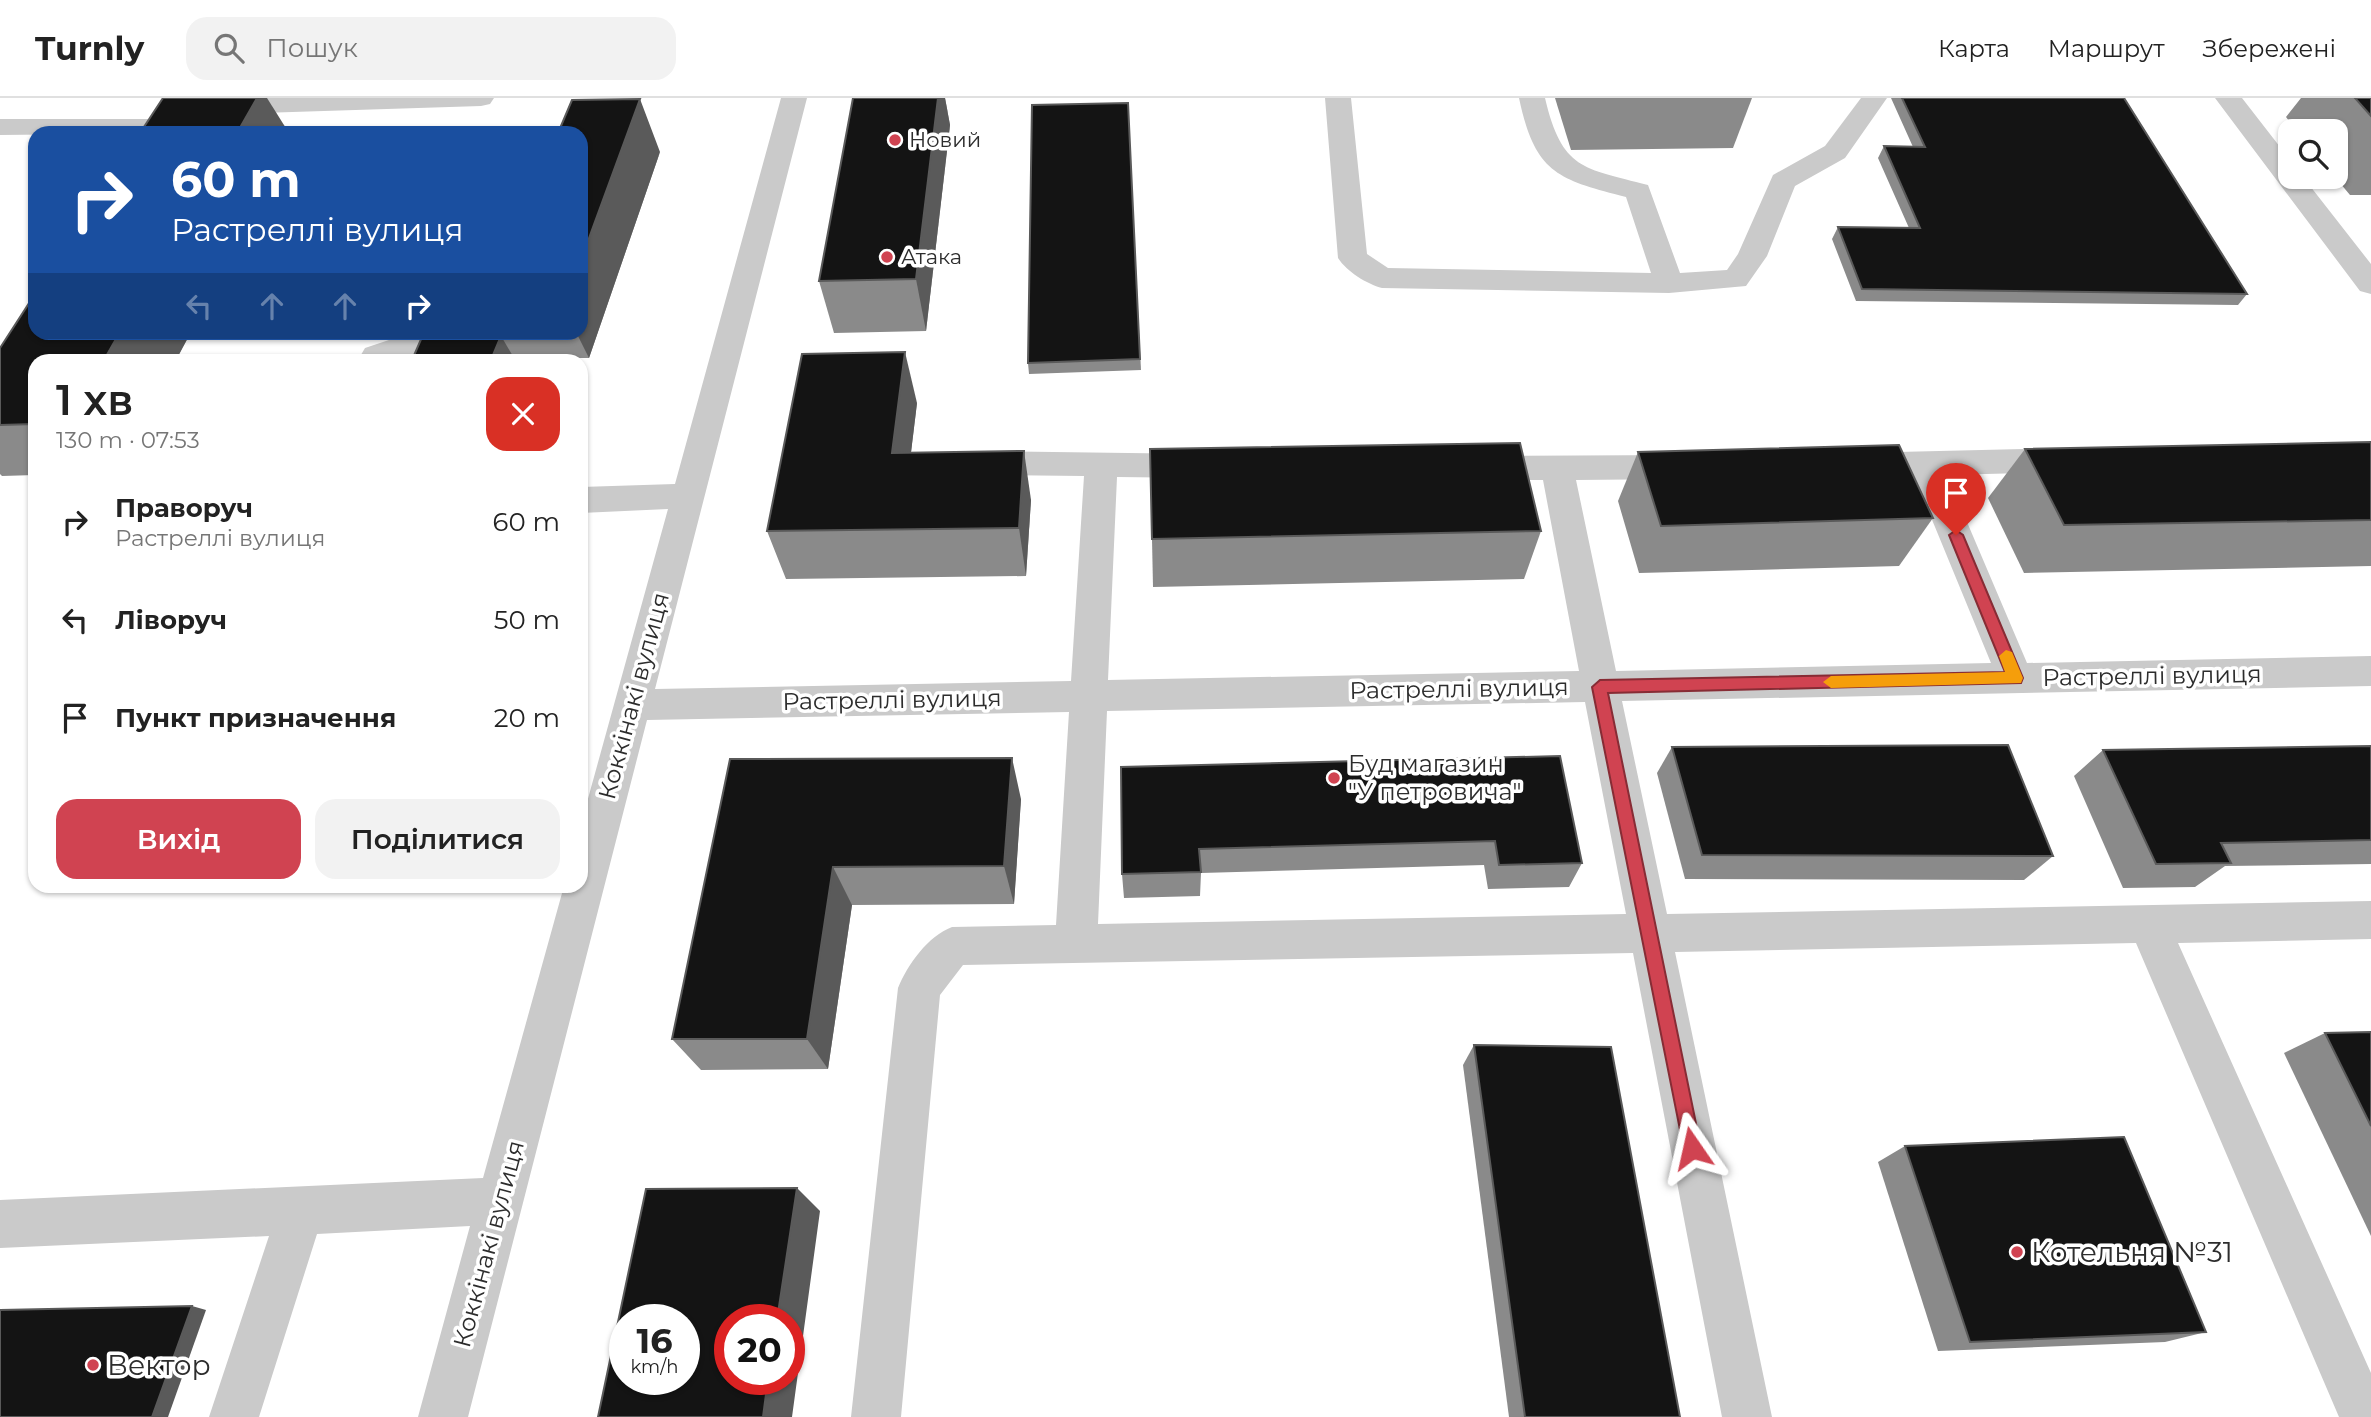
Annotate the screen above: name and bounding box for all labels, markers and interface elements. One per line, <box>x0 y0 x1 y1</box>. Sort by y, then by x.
search box <box>186 17 676 80</box>
text: Turnly <box>35 28 144 68</box>
icon: search <box>210 29 248 67</box>
text: Пошук <box>266 32 358 64</box>
text: Карта <box>1938 34 2010 63</box>
text: Маршрут <box>2048 34 2165 63</box>
text: Збережені <box>2203 34 2336 63</box>
map controls <box>2278 119 2348 189</box>
button: search <box>2278 119 2348 189</box>
place label: Новий <box>909 127 981 152</box>
marker: Новий <box>887 132 903 148</box>
text: 60 m <box>171 150 301 209</box>
icon: right <box>56 154 147 245</box>
text: Растреллі вулиця <box>171 210 464 249</box>
place label: Атака <box>901 244 962 269</box>
marker: Атака <box>879 249 895 265</box>
icon: left <box>180 287 218 325</box>
icon: ahead <box>253 287 291 325</box>
icon: ahead <box>326 287 364 325</box>
icon: right <box>399 287 437 325</box>
text: 1 хв <box>56 374 133 426</box>
button: close <box>486 377 560 451</box>
text: 130 m · 07:53 <box>56 426 200 454</box>
pin <box>1926 463 1986 535</box>
icon: arrive <box>1937 474 1975 512</box>
text: Праворуч <box>115 492 253 524</box>
icon: right <box>56 503 94 541</box>
text: 60 m <box>493 506 560 538</box>
text: Растреллі вулиця <box>115 524 325 552</box>
street label: Коккінакі вулиця <box>592 589 675 802</box>
icon: left <box>56 601 94 639</box>
text: Ліворуч <box>115 604 227 636</box>
text: 50 m <box>494 604 560 636</box>
street label: Растреллі вулиця <box>2042 659 2262 692</box>
street label: Растреллі вулиця <box>1349 672 1569 705</box>
street label: Растреллі вулиця <box>782 683 1002 716</box>
icon: arrive <box>56 699 94 737</box>
text: Пункт призначення <box>115 702 396 734</box>
text: 20 m <box>494 702 560 734</box>
place label: Буд магазин "У петровича" <box>1348 749 1522 806</box>
marker: Буд магазин "У петровича" <box>1326 770 1342 786</box>
button: Вихід <box>56 799 301 879</box>
button: Поділитися <box>315 799 560 879</box>
position arrow <box>1655 1111 1729 1185</box>
street label: Коккінакі вулиця <box>447 1137 530 1350</box>
place label: Котельня №31 <box>2031 1235 2233 1269</box>
marker: Котельня №31 <box>2009 1244 2025 1260</box>
speed limit sign: 20 <box>714 1304 805 1395</box>
text: 16 <box>636 1319 673 1362</box>
place label: Вектор <box>107 1348 211 1382</box>
text: km/h <box>630 1356 679 1378</box>
marker: Вектор <box>85 1357 101 1373</box>

